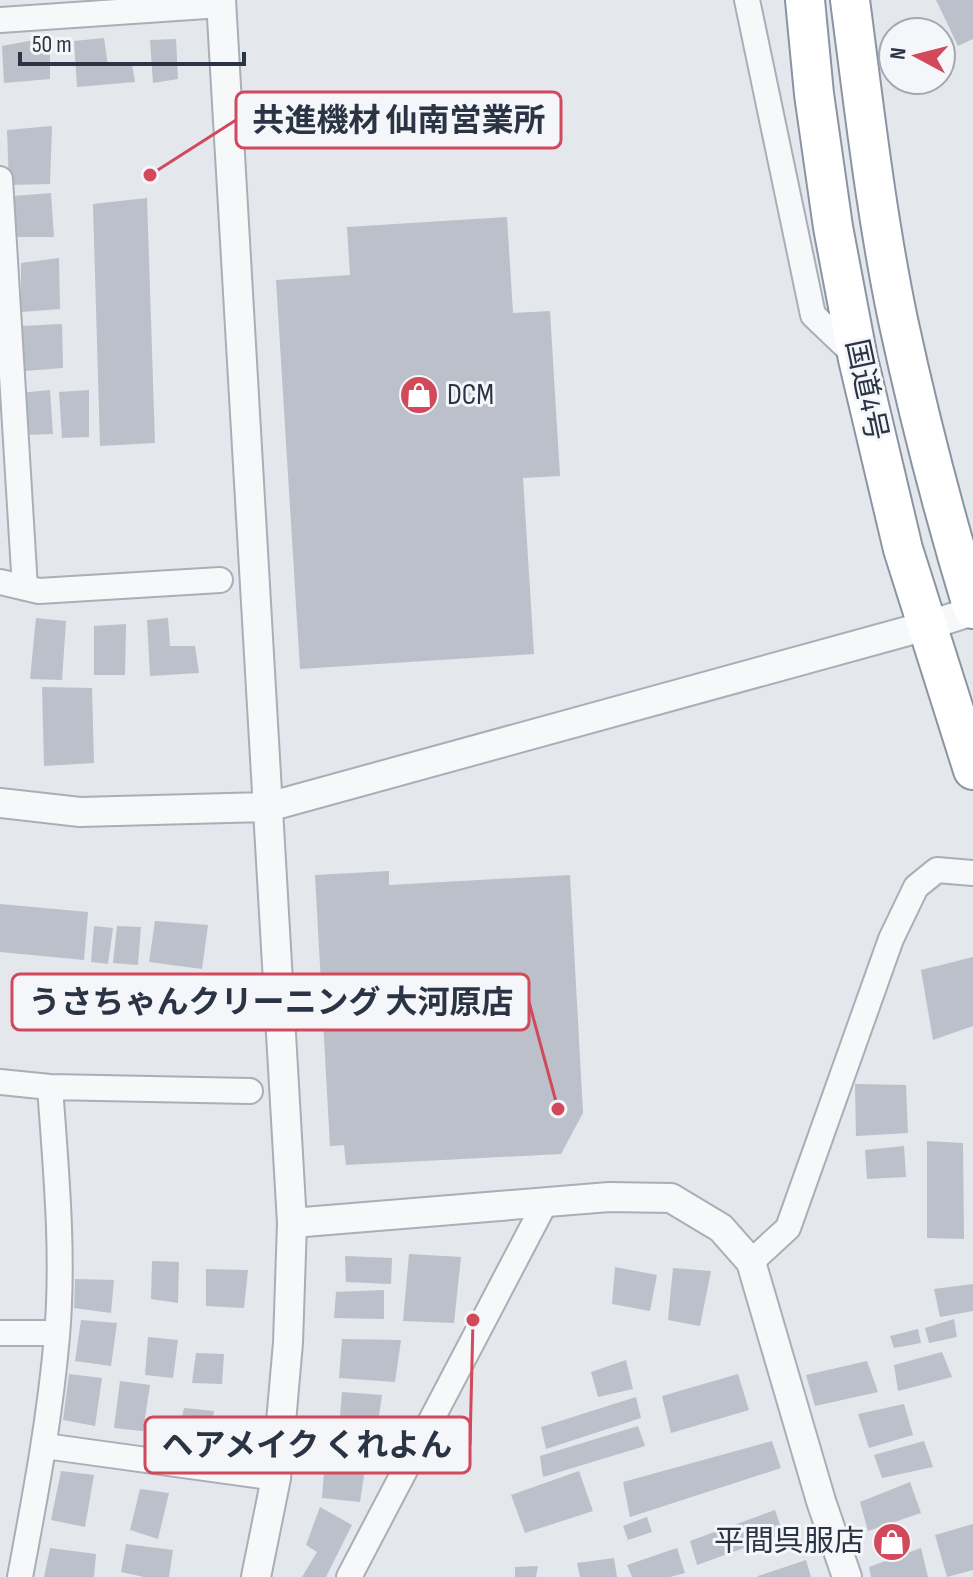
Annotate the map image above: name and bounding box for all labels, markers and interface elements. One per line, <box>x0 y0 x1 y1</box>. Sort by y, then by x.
scale bar <box>20 16 244 66</box>
north arrow <box>877 16 957 96</box>
text: 50 m <box>32 30 72 59</box>
text: N <box>885 46 913 61</box>
callout: 共進機材 仙南営業所 <box>236 92 561 148</box>
text: 共進機材 仙南営業所 <box>253 102 546 141</box>
street label: 国道4号 <box>838 336 894 444</box>
shop icon: DCM <box>398 374 440 416</box>
place label: DCM <box>447 377 494 413</box>
callout: うさちゃんクリーニング 大河原店 <box>12 974 529 1030</box>
text: うさちゃんクリーニング 大河原店 <box>29 984 514 1023</box>
callout: ヘアメイク くれよん <box>145 1417 470 1473</box>
text: ヘアメイク くれよん <box>162 1427 452 1466</box>
shop icon: 平間呉服店 <box>871 1521 913 1563</box>
place label: 平間呉服店 <box>714 1524 864 1560</box>

